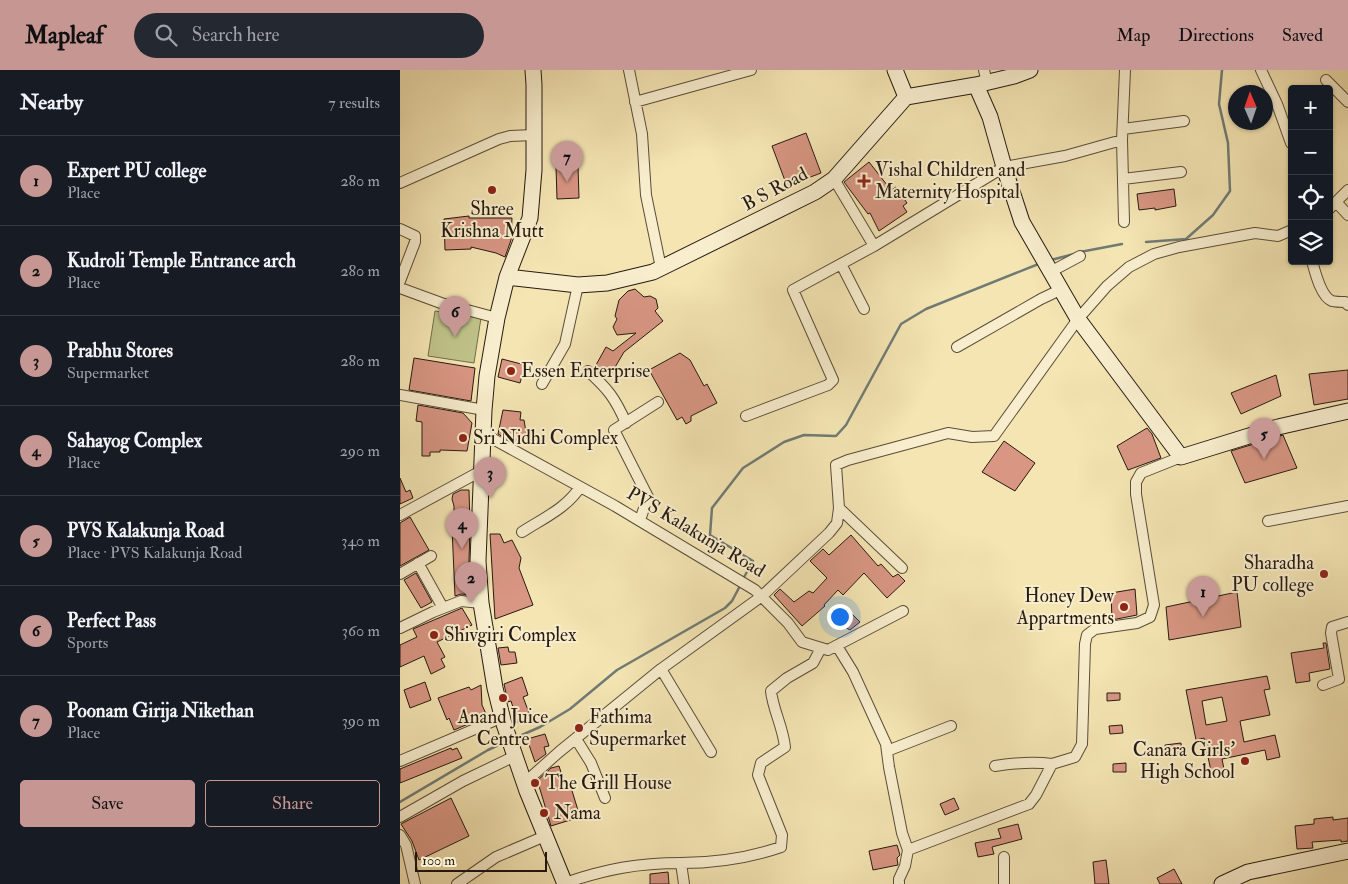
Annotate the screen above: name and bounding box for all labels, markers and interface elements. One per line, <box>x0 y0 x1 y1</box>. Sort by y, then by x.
search box <box>134 13 484 58</box>
text: Mapleaf <box>25 20 104 51</box>
icon: search <box>152 21 180 49</box>
text: Search here <box>192 23 279 47</box>
text: Map <box>1117 24 1150 47</box>
text: Directions <box>1178 24 1254 47</box>
text: Saved <box>1282 24 1323 47</box>
north arrow <box>1228 85 1273 130</box>
map controls <box>1288 85 1333 265</box>
button: + <box>1288 85 1333 130</box>
text: Nearby <box>20 89 83 116</box>
text: 7 results <box>328 93 380 113</box>
button: − <box>1288 130 1333 175</box>
pin: 7 <box>551 141 583 182</box>
place label: Vishal Children and Maternity Hospital <box>875 158 1026 205</box>
text: Expert PU college <box>67 159 207 183</box>
street label: B S Road <box>738 161 812 216</box>
text: 1 <box>33 171 39 191</box>
text: 280 m <box>340 171 380 191</box>
marker: Vishal Children and Maternity Hospital <box>857 174 871 188</box>
button: locate <box>1288 175 1333 220</box>
text: Place <box>67 183 100 203</box>
marker: Shree Krishna Mutt <box>486 184 498 196</box>
place label: Shree Krishna Mutt <box>440 197 544 243</box>
button: layers <box>1288 220 1333 265</box>
text: Kudroli Temple Entrance arch <box>67 249 296 273</box>
text: 2 <box>32 261 40 281</box>
text: 280 m <box>340 261 380 281</box>
text: Place <box>67 273 100 293</box>
pin: 6 <box>439 296 471 337</box>
text: Prabhu Stores <box>67 339 173 363</box>
text: 3 <box>33 351 39 371</box>
text: 280 m <box>340 351 380 371</box>
place label: Essen Enterprise <box>521 359 650 384</box>
text: Supermarket <box>67 363 149 383</box>
marker: Essen Enterprise <box>505 365 517 377</box>
pin: 5 <box>1248 418 1280 459</box>
place label: Sri Nidhi Complex <box>473 426 619 451</box>
text: Sahayog Complex <box>67 429 202 453</box>
marker: Sri Nidhi Complex <box>457 432 469 444</box>
text: 4 <box>32 441 40 461</box>
text: 290 m <box>340 441 380 461</box>
text: Place <box>67 453 100 473</box>
pin: 3 <box>474 457 506 498</box>
street label: PVS Kalakunja Road <box>622 481 770 583</box>
pin: 4 <box>446 508 478 549</box>
text: PVS Kalakunja Road <box>67 519 224 543</box>
text: 5 <box>32 531 40 551</box>
text: 340 m <box>341 531 380 551</box>
text: Place · PVS Kalakunja Road <box>67 543 243 563</box>
place label: Sharadha PU college <box>1231 551 1314 597</box>
pin: 2 <box>455 562 487 603</box>
marker: Sharadha PU college <box>1318 568 1330 580</box>
pin: 1 <box>1187 576 1219 617</box>
place label: Honey Dew Appartments <box>1016 584 1114 631</box>
marker: Honey Dew Appartments <box>1118 601 1130 613</box>
your location <box>827 604 853 630</box>
text: Perfect Pass <box>67 609 156 633</box>
text: 6 <box>32 621 40 641</box>
text: 360 m <box>342 621 380 641</box>
place label: Shivgiri Complex <box>444 623 577 648</box>
marker: Shivgiri Complex <box>428 629 440 641</box>
text: Sports <box>67 633 108 653</box>
marker: Anand Juice Centre <box>497 692 509 704</box>
text: Poonam Girija Nikethan <box>67 699 254 723</box>
place label: Anand Juice Centre <box>457 705 548 751</box>
place label: Fathima Supermarket <box>589 705 686 752</box>
text: 7 <box>32 711 40 731</box>
text: 390 m <box>342 711 380 731</box>
marker: Fathima Supermarket <box>573 722 585 734</box>
text: Place <box>67 723 100 743</box>
place label: Canara Girls' High School <box>1133 738 1235 784</box>
marker: Canara Girls' High School <box>1239 755 1251 767</box>
place label: The Grill House <box>545 771 672 795</box>
marker: The Grill House <box>529 777 541 789</box>
button: Save <box>20 780 195 827</box>
button: Share <box>205 780 380 827</box>
place label: Nama <box>554 801 601 825</box>
marker: Nama <box>538 807 550 819</box>
scale bar <box>415 849 548 872</box>
text: 100 m <box>422 852 455 869</box>

